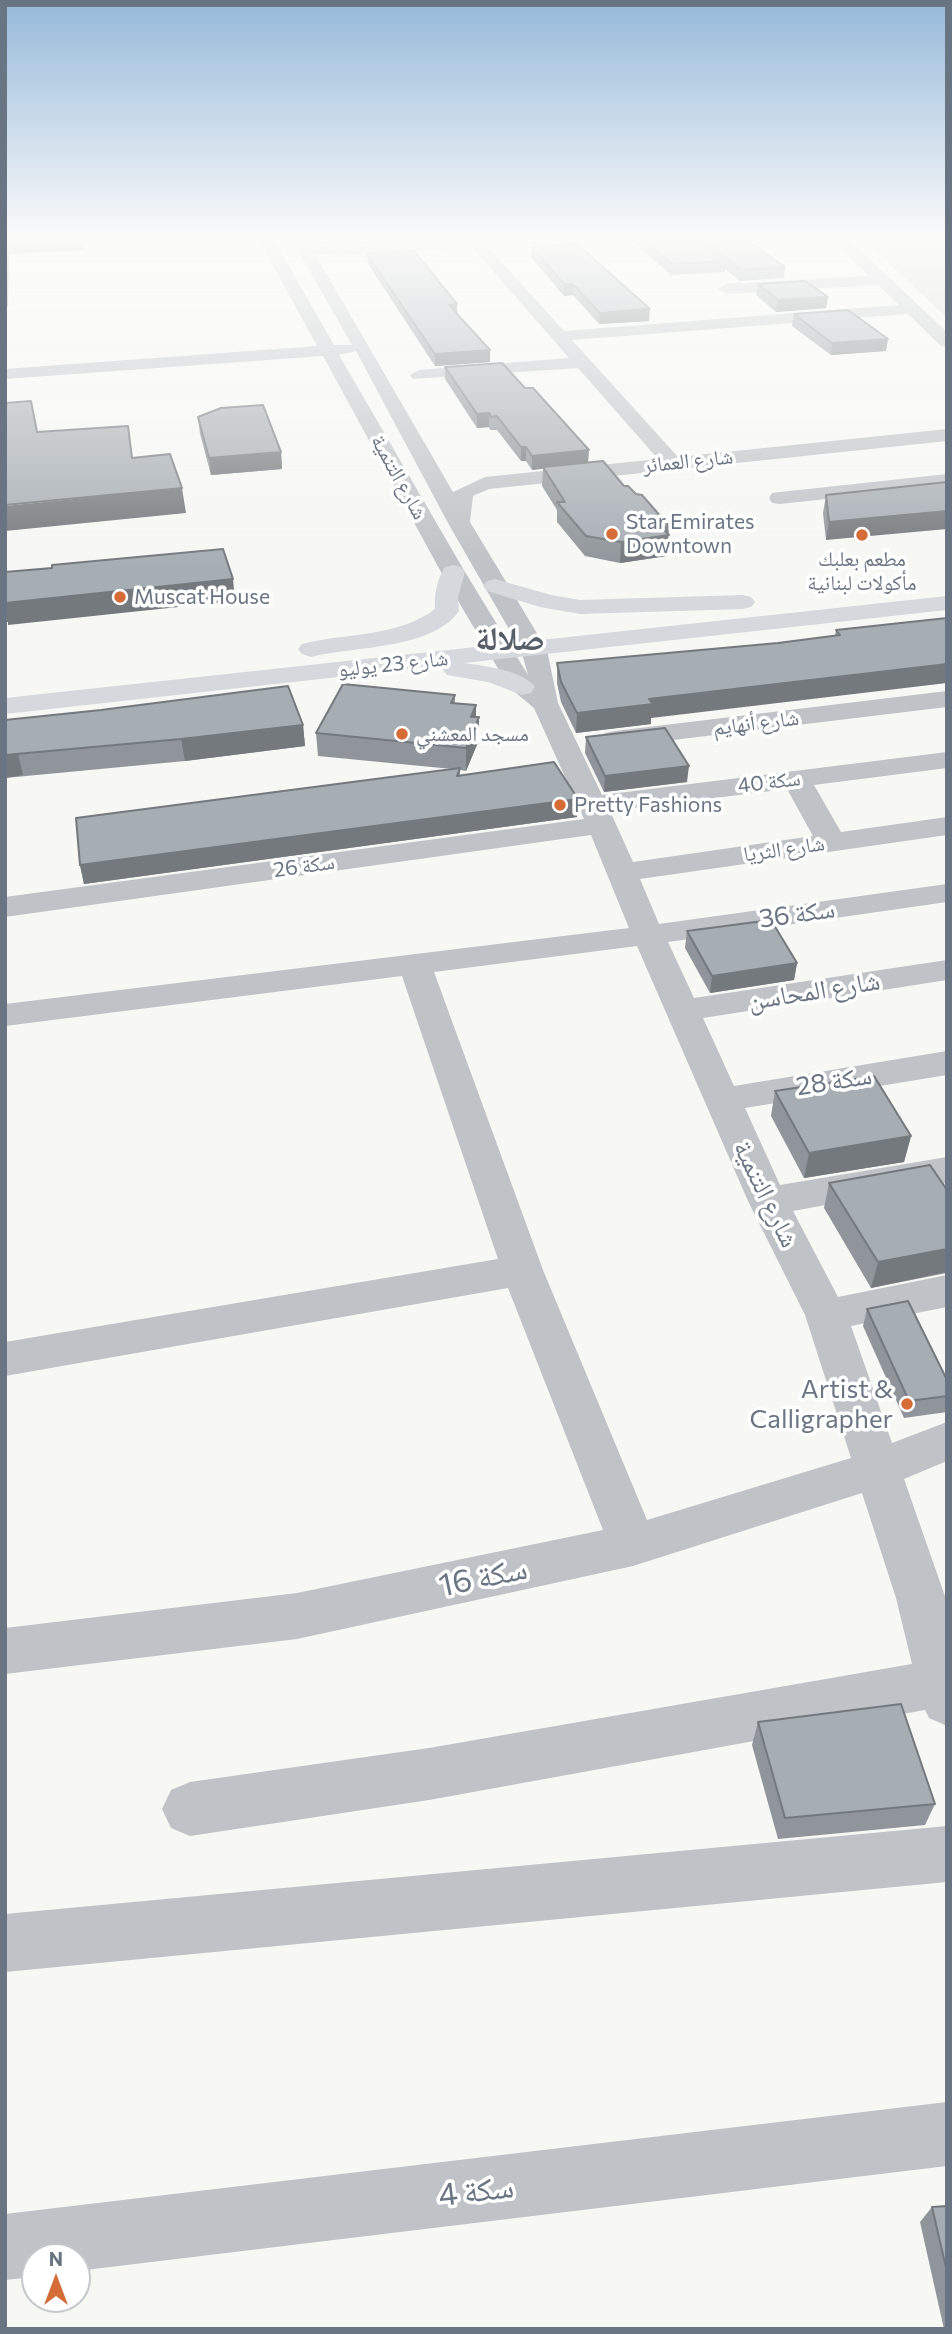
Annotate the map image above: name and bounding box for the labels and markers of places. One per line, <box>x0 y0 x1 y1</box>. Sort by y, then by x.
place label: Star Emirates Downtown <box>626 509 755 559</box>
marker: Star Emirates Downtown <box>604 526 620 542</box>
marker: مطعم بعلبك مأكولات لبنانية <box>854 527 870 543</box>
place label: مطعم بعلبك مأكولات لبنانية <box>807 546 917 596</box>
place label: Muscat House <box>134 584 270 610</box>
marker: Muscat House <box>112 589 128 605</box>
place label: مسجد المعشني <box>416 721 529 747</box>
marker: مسجد المعشني <box>394 726 410 742</box>
place label: Pretty Fashions <box>574 792 722 818</box>
marker: Pretty Fashions <box>552 797 568 813</box>
place label: Artist & Calligrapher <box>750 1373 893 1434</box>
marker: Artist & Calligrapher <box>899 1396 915 1412</box>

